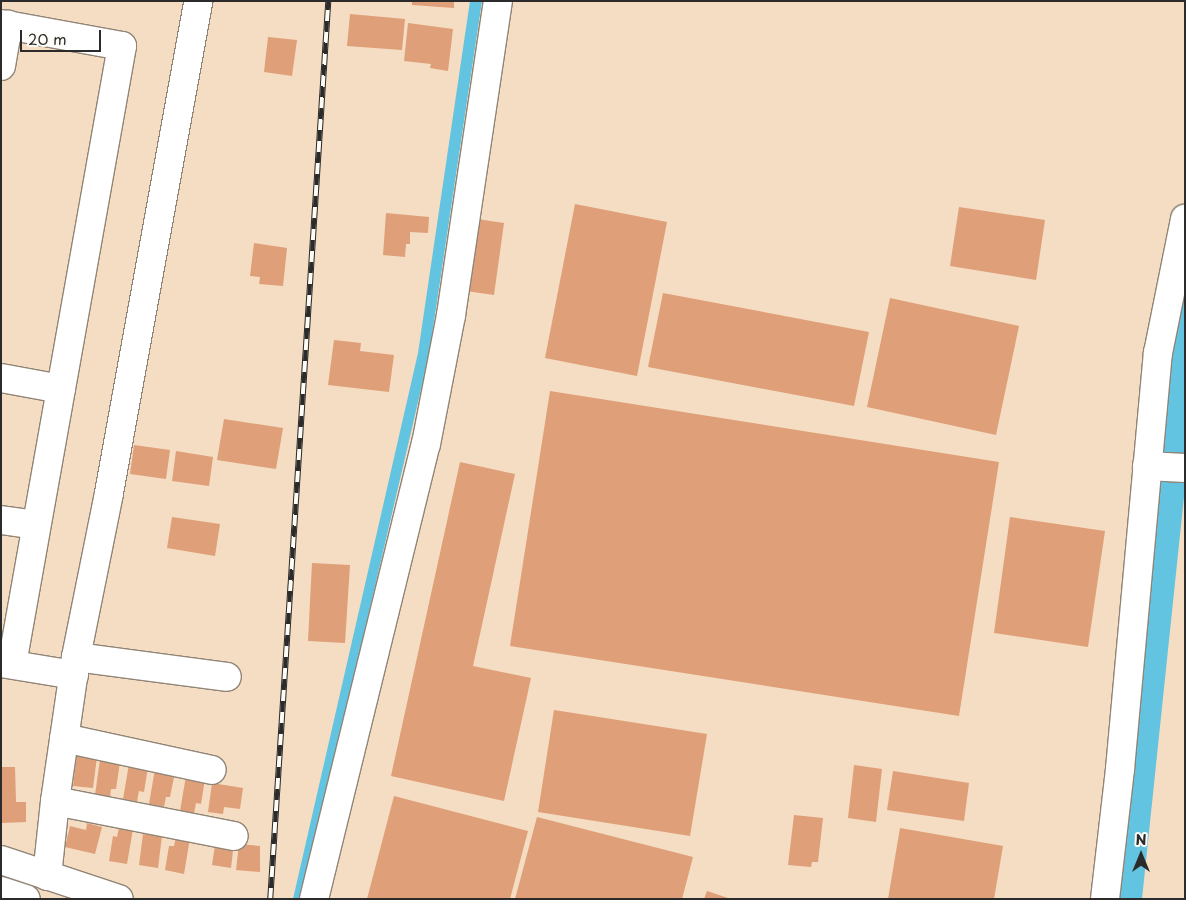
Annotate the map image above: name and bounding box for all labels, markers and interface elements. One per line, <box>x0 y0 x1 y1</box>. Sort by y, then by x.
scale bar <box>22 20 104 52</box>
text: 20 m <box>28 27 67 50</box>
text: N <box>1135 829 1147 850</box>
north arrow <box>1116 830 1166 880</box>

